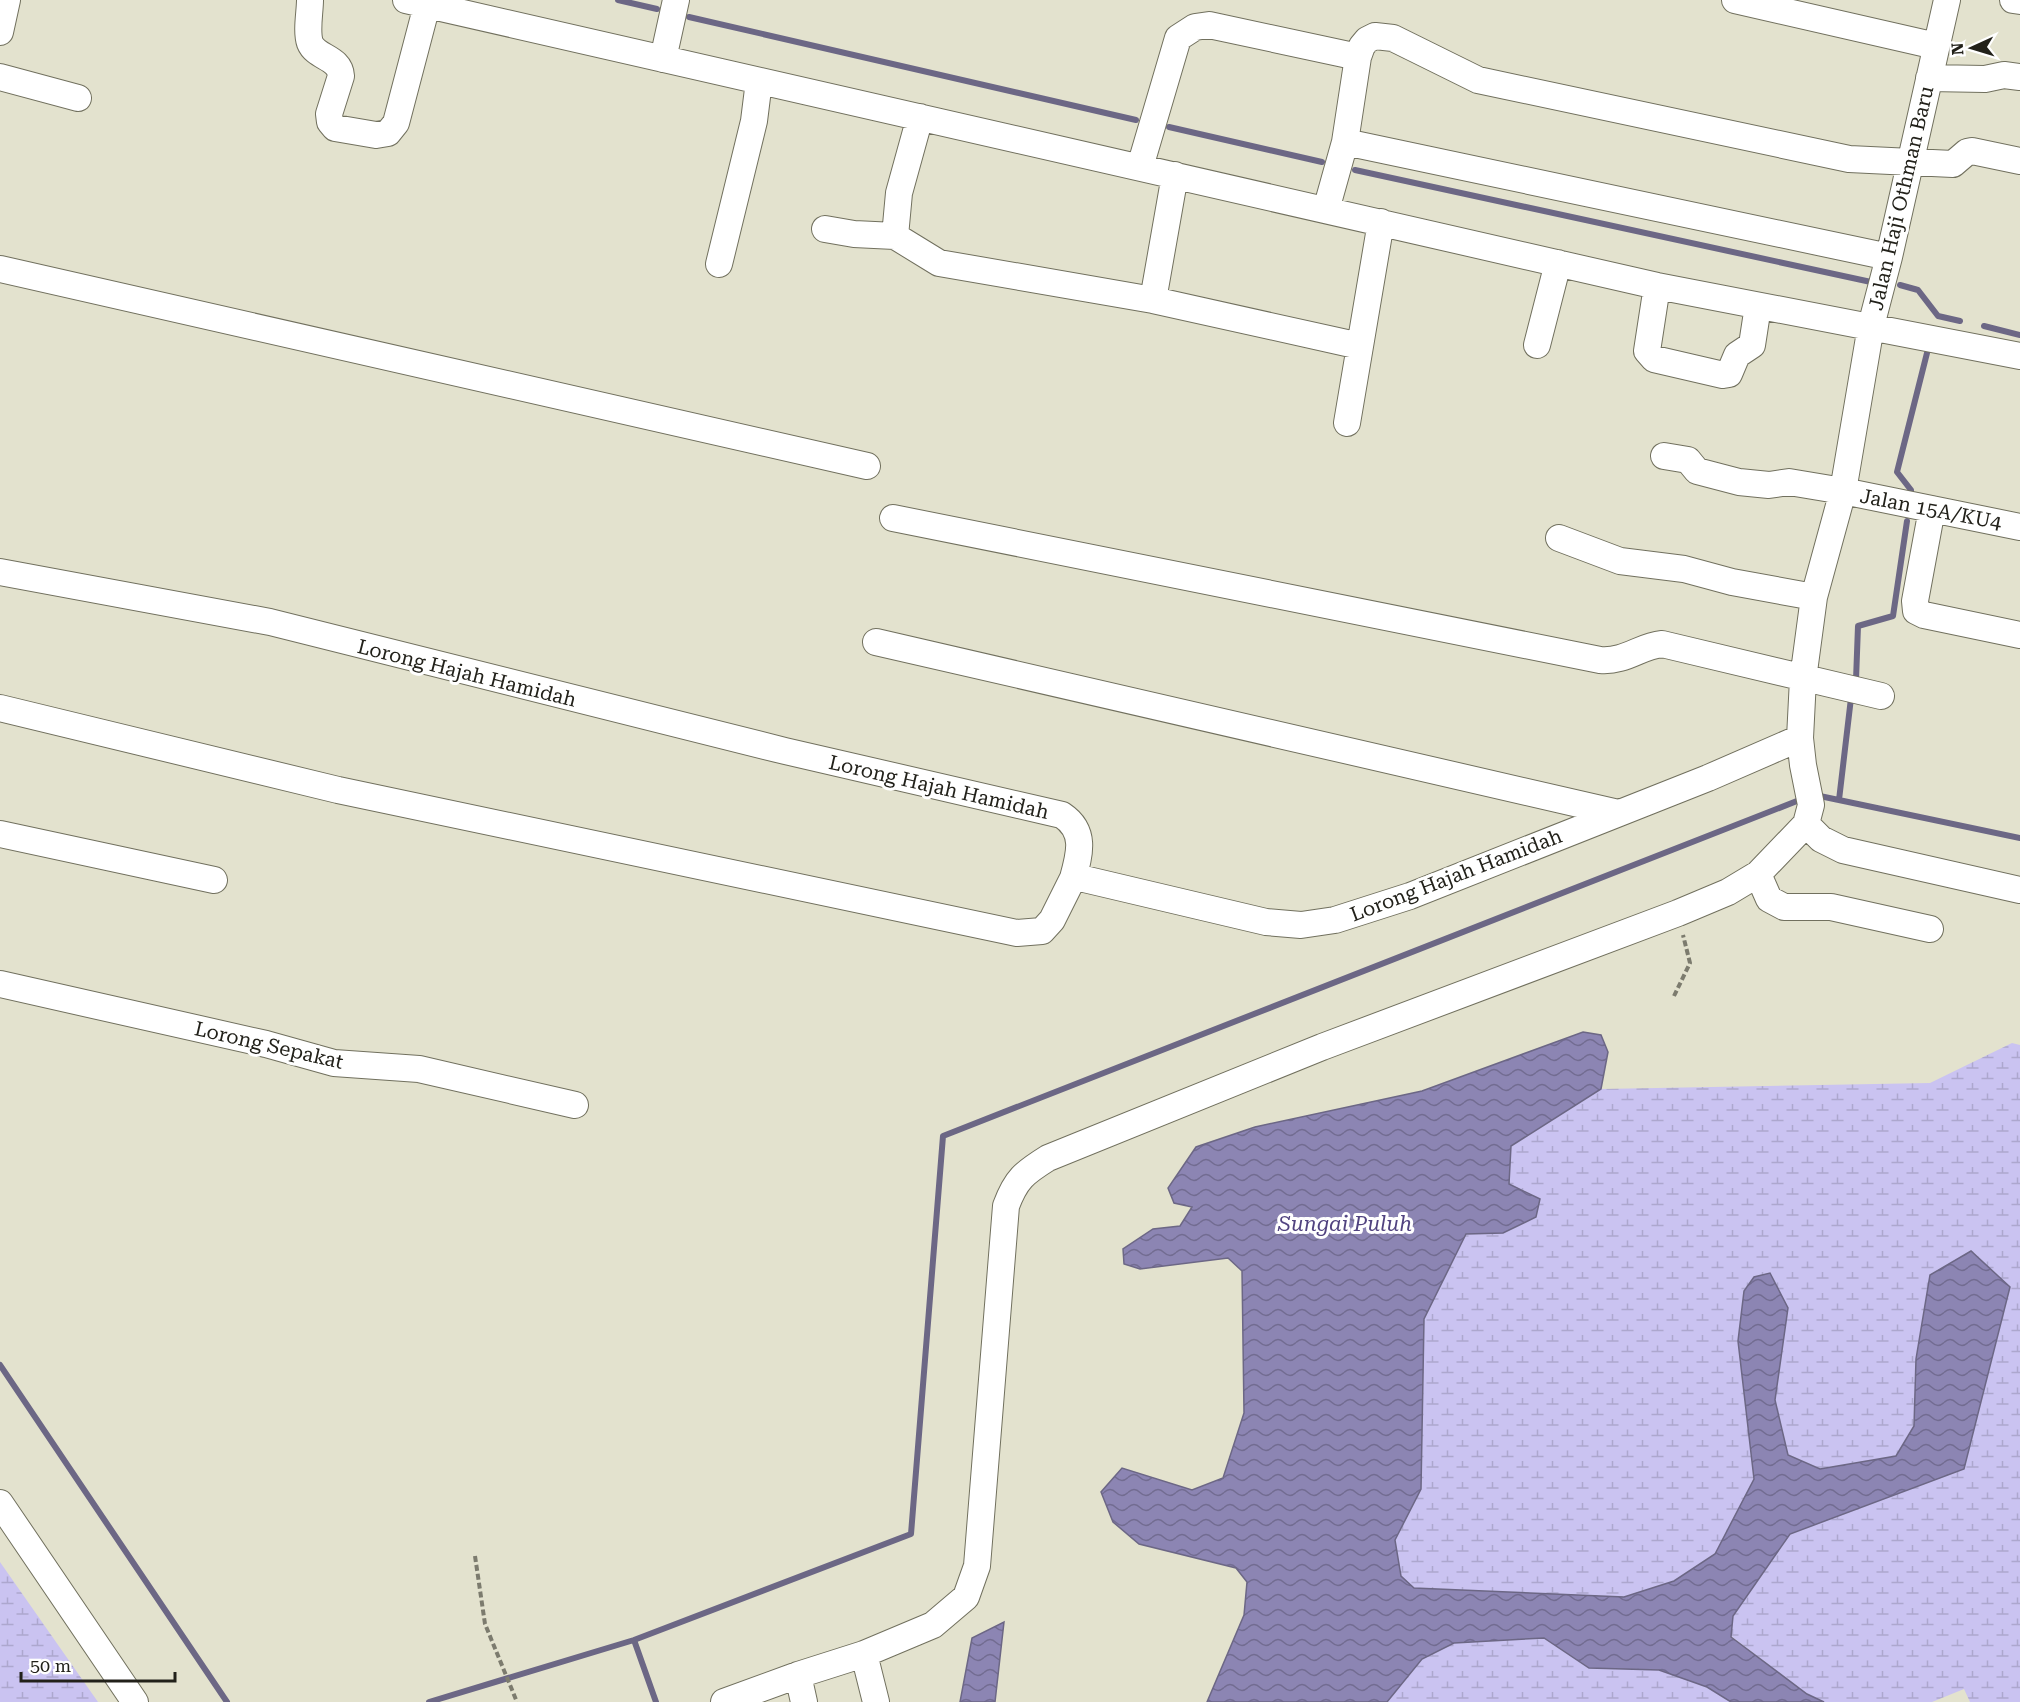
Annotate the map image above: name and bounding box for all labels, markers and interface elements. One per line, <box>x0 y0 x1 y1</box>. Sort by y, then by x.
north arrow <box>1942 18 2002 78</box>
text: N <box>1948 42 1967 56</box>
street label: Jalan Haji Othman Baru <box>1863 83 1939 313</box>
street label: Jalan 15A/KU4 <box>1858 483 2005 535</box>
street label: Lorong Hajah Hamidah <box>355 634 579 712</box>
street label: Lorong Hajah Hamidah <box>827 750 1051 824</box>
street label: Lorong Hajah Hamidah <box>1347 823 1565 926</box>
street label: Lorong Sepakat <box>192 1016 346 1074</box>
water label: Sungai Puluh <box>1277 1212 1412 1236</box>
scale bar <box>21 1645 176 1683</box>
text: 50 m <box>30 1655 71 1676</box>

